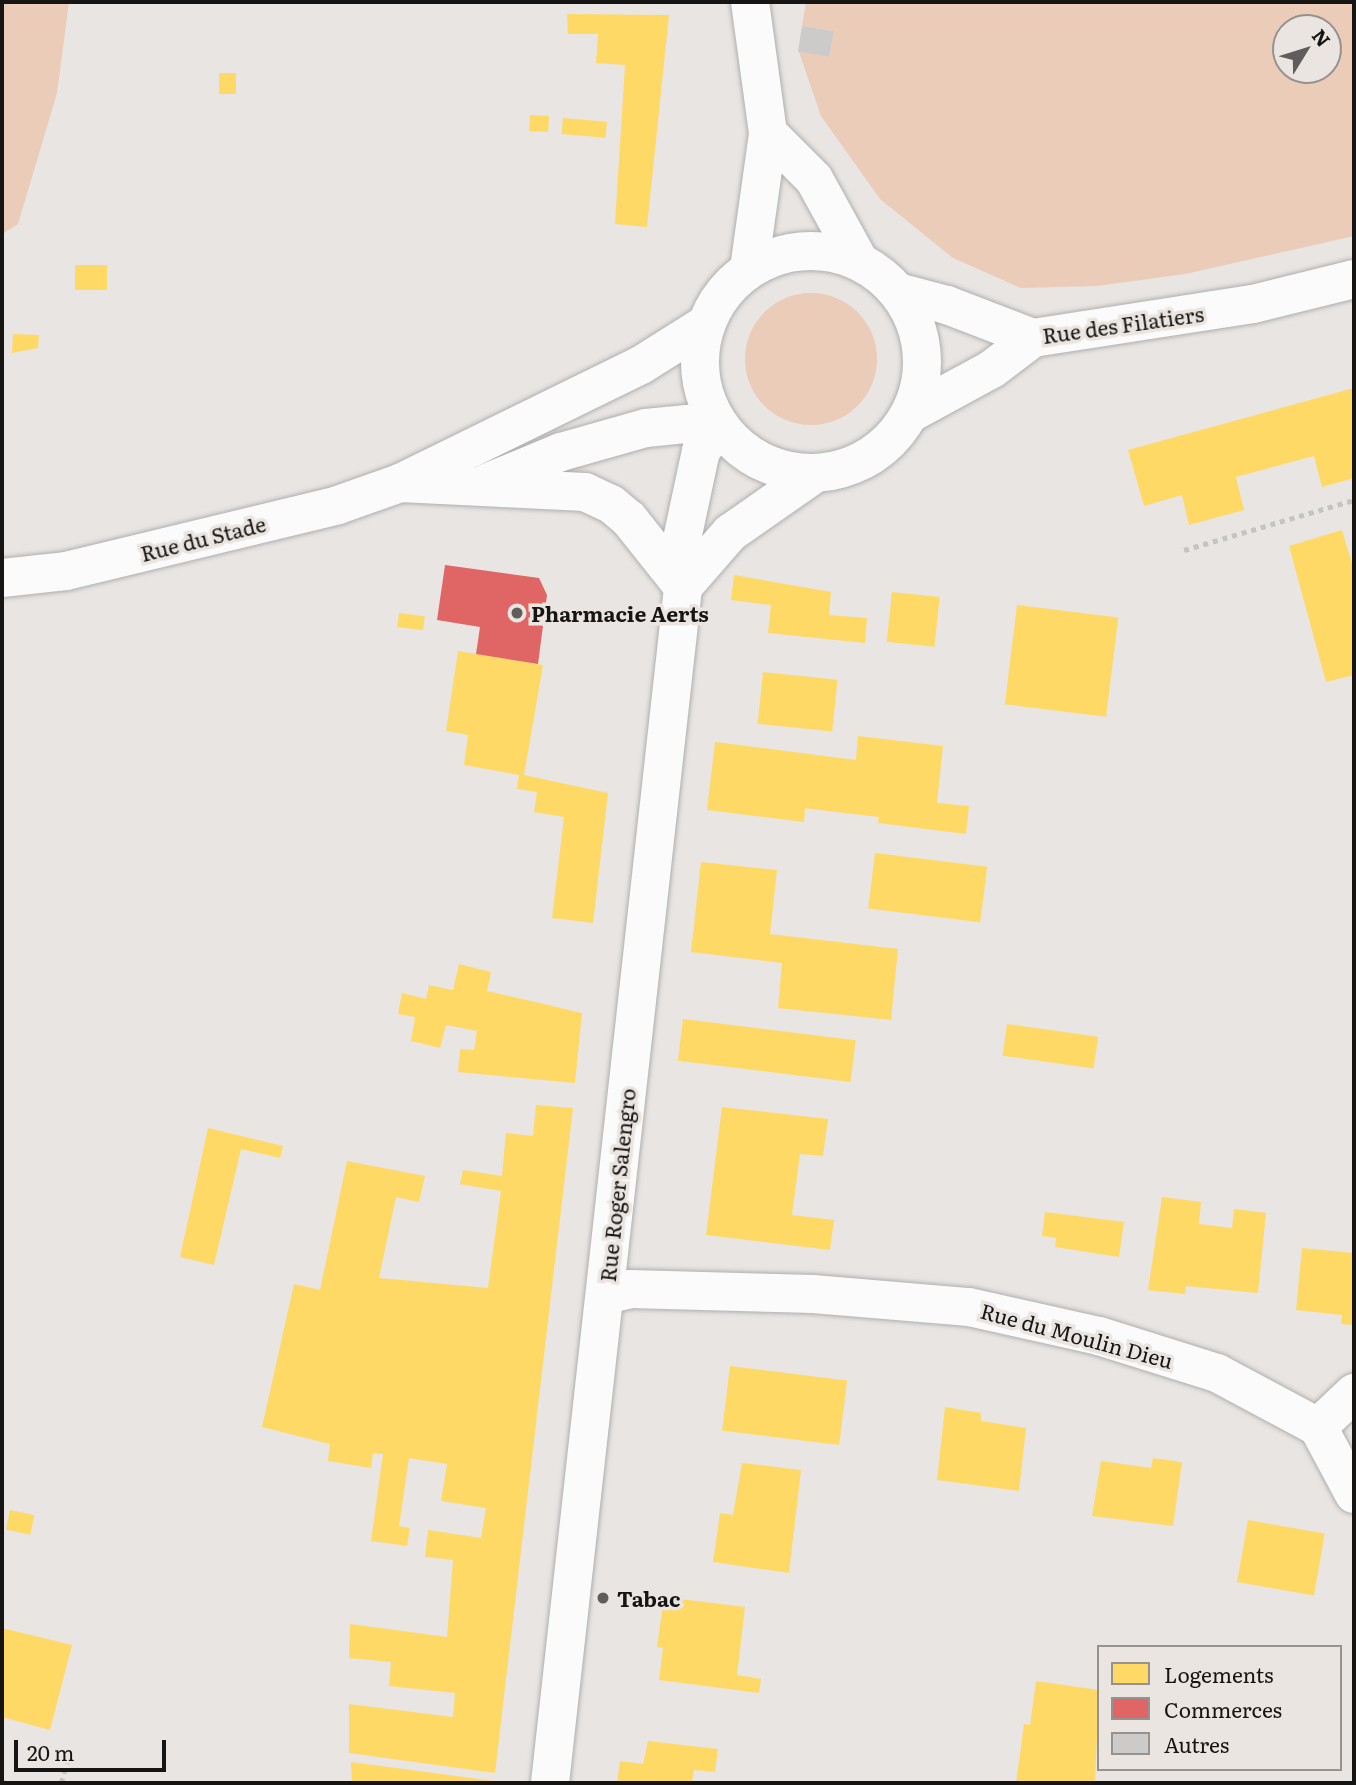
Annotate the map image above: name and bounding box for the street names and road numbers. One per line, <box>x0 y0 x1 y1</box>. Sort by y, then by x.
street label: Rue des Filatiers <box>1041 300 1205 348</box>
street label: Rue du Stade <box>138 510 268 566</box>
street label: Rue Roger Salengro <box>594 1087 640 1283</box>
street label: Rue du Moulin Dieu <box>978 1297 1176 1373</box>

